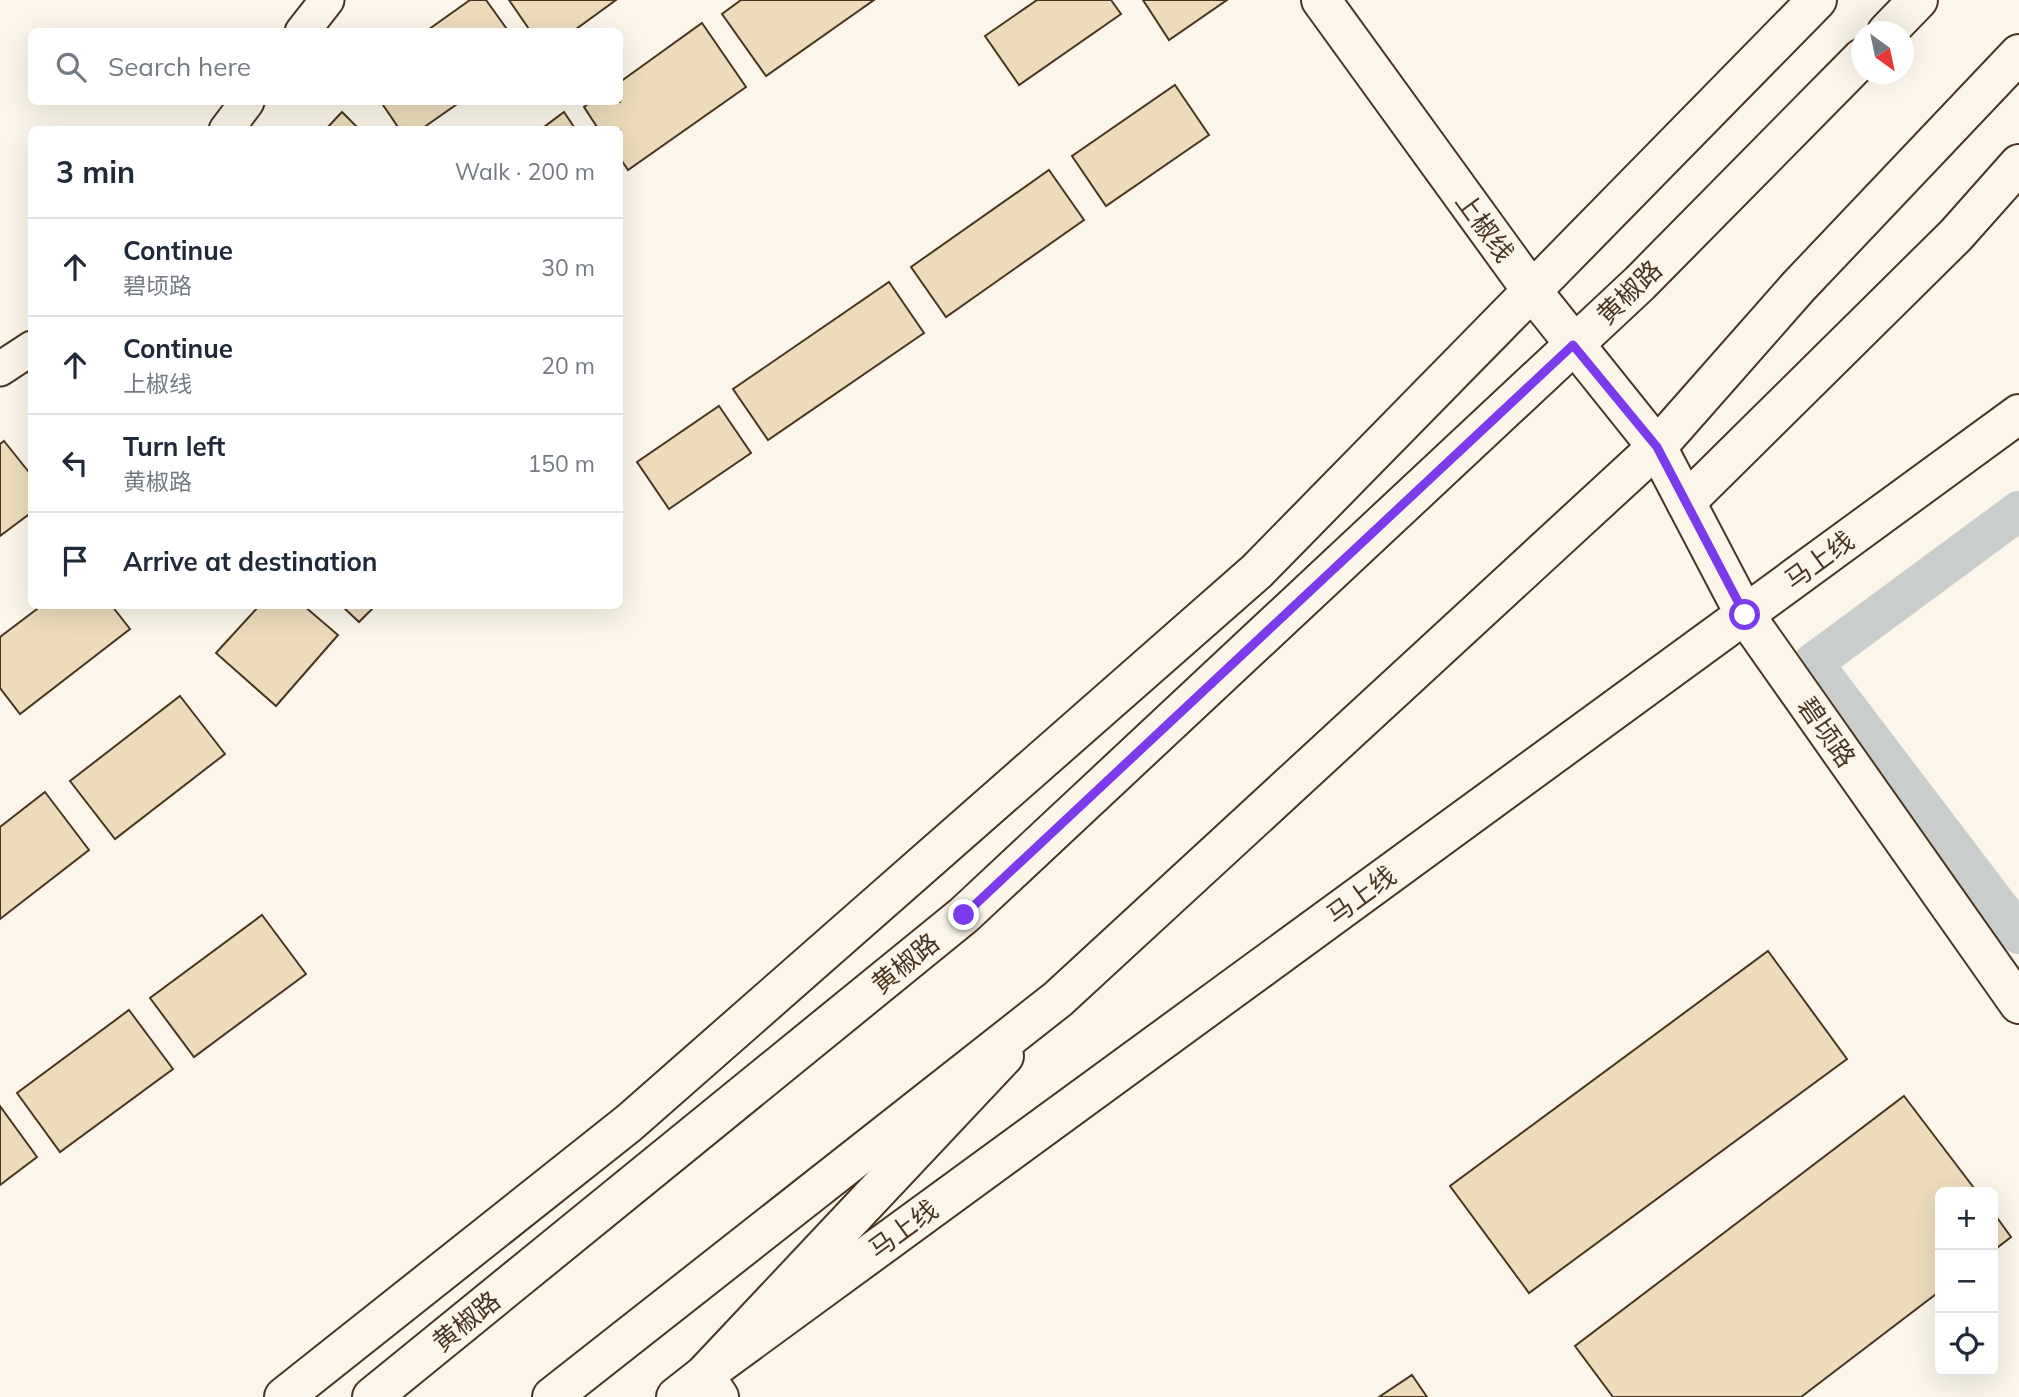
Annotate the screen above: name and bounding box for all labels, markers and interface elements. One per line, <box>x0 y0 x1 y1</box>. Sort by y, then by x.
north arrow <box>1851 21 1914 84</box>
search box <box>28 28 623 105</box>
icon: search <box>52 48 90 86</box>
text: Search here <box>108 50 251 83</box>
text: 3 min <box>56 153 135 191</box>
text: Walk · 200 m <box>455 157 595 186</box>
street label: 上椒线 <box>1449 186 1521 268</box>
text: Continue <box>123 234 233 267</box>
icon: ahead <box>56 248 94 286</box>
text: 30 m <box>541 253 595 282</box>
street label: 黄椒路 <box>1589 253 1669 331</box>
text: 碧顷路 <box>123 271 192 300</box>
text: Continue <box>123 332 233 365</box>
icon: ahead <box>56 346 94 384</box>
text: 20 m <box>541 351 595 380</box>
text: 上椒线 <box>123 369 192 398</box>
text: Turn left <box>123 430 225 463</box>
icon: left <box>56 444 94 482</box>
text: 150 m <box>527 449 595 478</box>
text: 黄椒路 <box>123 467 192 496</box>
street label: 马上线 <box>1778 524 1860 596</box>
icon: arrive <box>56 542 94 580</box>
text: Arrive at destination <box>123 545 378 578</box>
route start <box>1729 599 1760 630</box>
street label: 碧顷路 <box>1791 691 1863 773</box>
street label: 马上线 <box>1320 859 1402 931</box>
route end <box>948 899 979 930</box>
street label: 黄椒路 <box>864 926 946 1000</box>
map controls <box>1935 1187 1998 1376</box>
button: + <box>1935 1187 1998 1250</box>
street label: 马上线 <box>862 1193 944 1265</box>
button: − <box>1935 1250 1998 1313</box>
street label: 黄椒路 <box>425 1284 507 1358</box>
button: locate <box>1935 1313 1998 1376</box>

